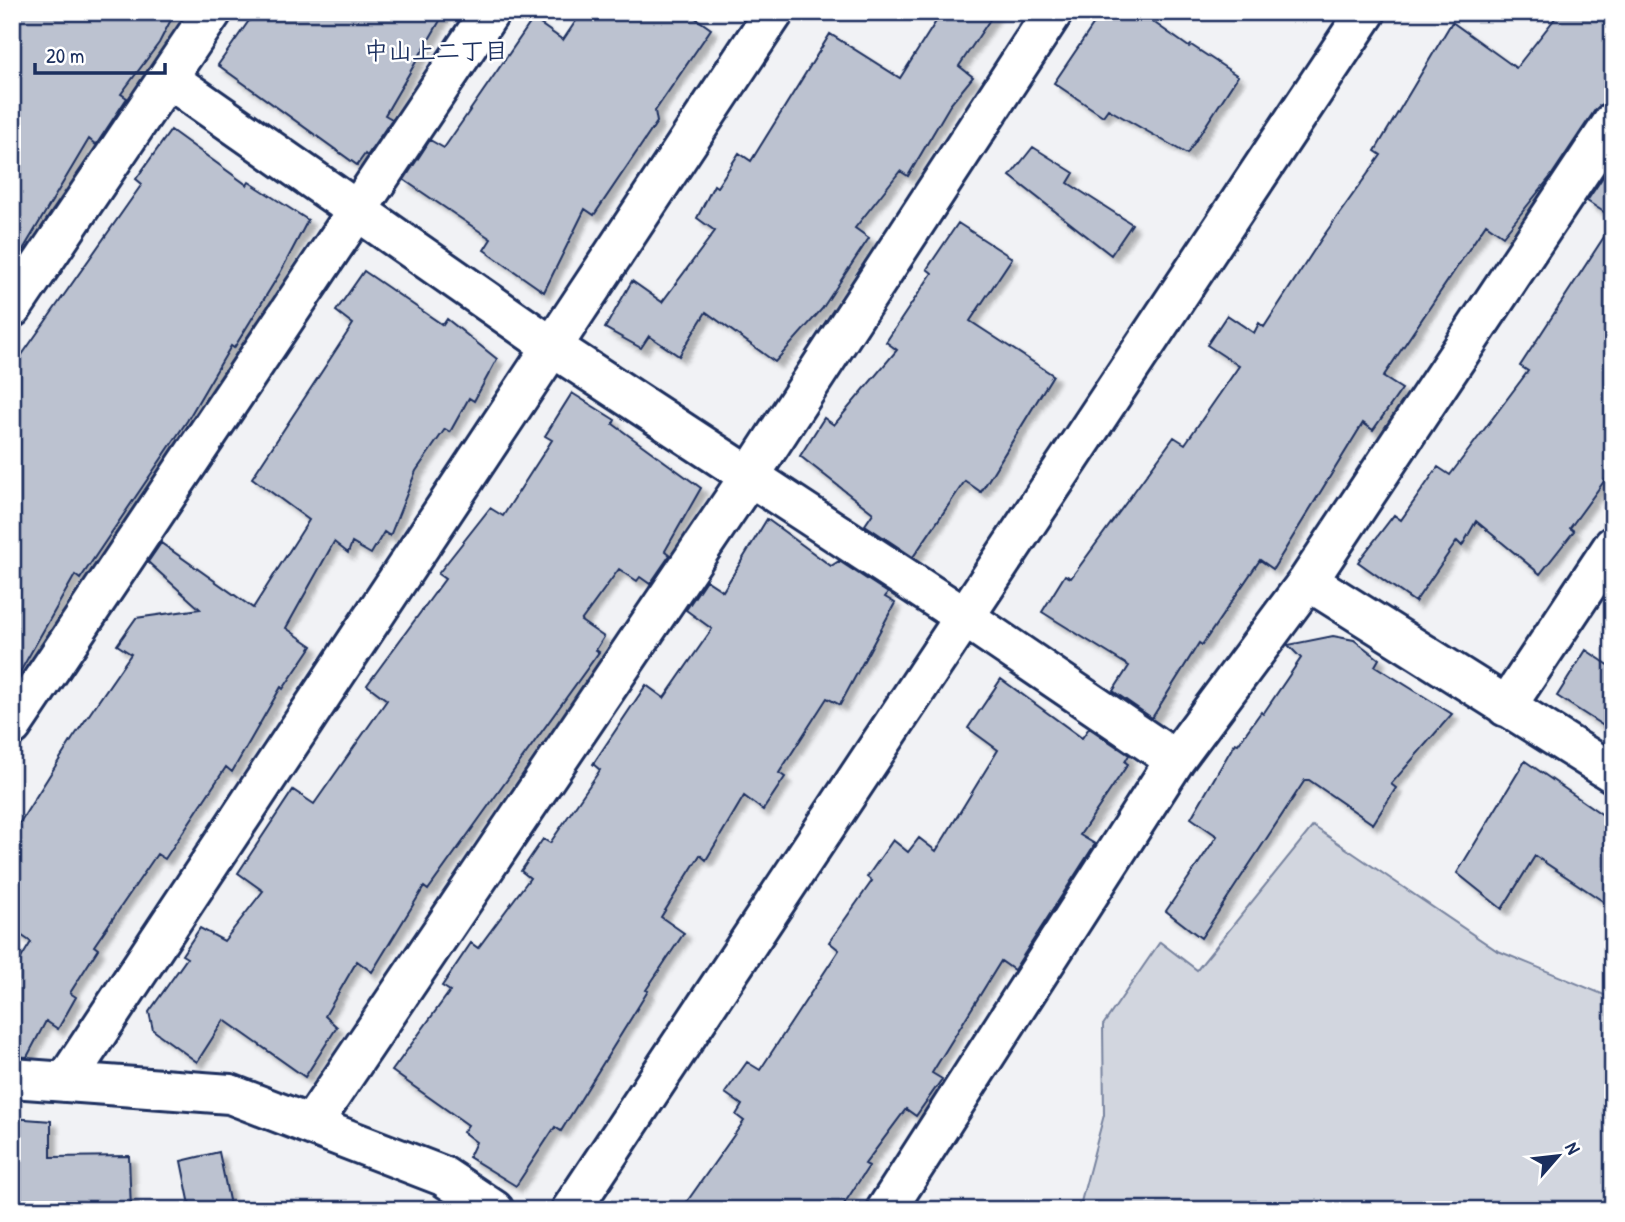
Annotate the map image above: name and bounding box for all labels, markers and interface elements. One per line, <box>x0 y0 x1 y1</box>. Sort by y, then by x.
scale bar <box>35 32 164 76</box>
district label: 中山上二丁目 <box>364 34 508 66</box>
text: 20 m <box>46 41 84 70</box>
north arrow <box>1524 1120 1594 1190</box>
text: N <box>1559 1137 1587 1159</box>

